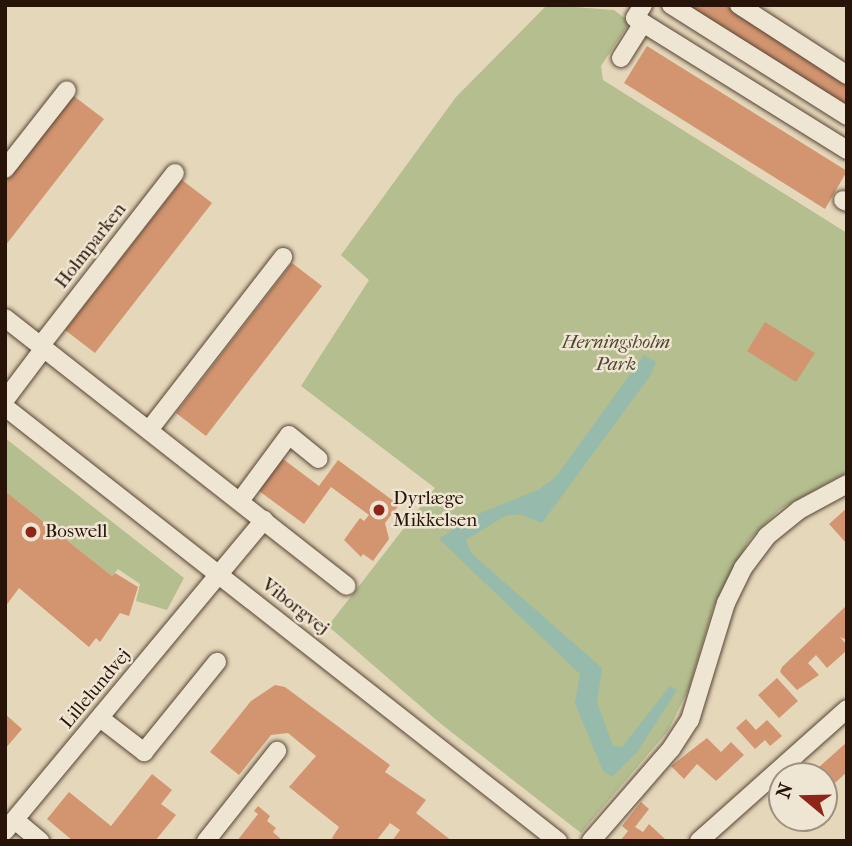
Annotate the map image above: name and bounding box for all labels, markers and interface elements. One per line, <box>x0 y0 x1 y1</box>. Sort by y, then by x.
street label: Holmparken <box>51 199 131 293</box>
park label: Herningsholm Park <box>562 332 670 376</box>
place label: Dyrlæge Mikkelsen <box>393 488 477 532</box>
marker: Dyrlæge Mikkelsen <box>371 502 387 518</box>
place label: Boswell <box>45 521 108 543</box>
marker: Boswell <box>23 524 39 540</box>
street label: Viborgvej <box>257 574 333 640</box>
street label: Lillelundvej <box>56 644 136 734</box>
north arrow <box>768 762 838 832</box>
text: N <box>772 780 798 801</box>

